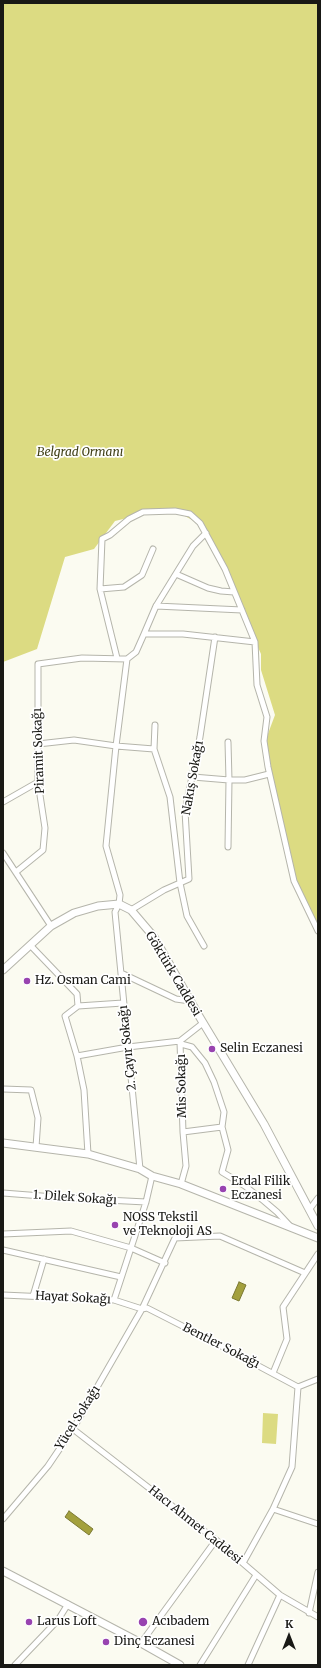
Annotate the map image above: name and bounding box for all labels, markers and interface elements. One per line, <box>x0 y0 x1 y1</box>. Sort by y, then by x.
park label: Belgrad Ormanı <box>37 446 123 460</box>
street label: Piramit Sokağı <box>30 708 48 794</box>
street label: Nakış Sokağı <box>179 740 207 816</box>
street label: Göktürk Caddesi <box>142 929 204 1019</box>
place label: Hz. Osman Cami <box>35 974 131 988</box>
marker: Hz. Osman Cami <box>22 976 32 986</box>
street label: 2. Çayır Sokağı <box>116 1005 140 1091</box>
place label: Selin Eczanesi <box>220 1042 303 1056</box>
marker: Selin Eczanesi <box>207 1044 217 1054</box>
street label: Mis Sokağı <box>174 1054 190 1118</box>
place label: Erdal Filik Eczanesi <box>231 1175 290 1203</box>
marker: Erdal Filik Eczanesi <box>218 1184 228 1194</box>
street label: 1. Dilek Sokağı <box>33 1188 117 1208</box>
place label: NOSS Tekstil ve Teknoloji AS <box>123 1211 212 1239</box>
marker: NOSS Tekstil ve Teknoloji AS <box>110 1220 120 1230</box>
street label: Hayat Sokağı <box>35 1289 111 1307</box>
street label: Bentler Sokağı <box>180 1320 262 1372</box>
street label: Yücel Sokağı <box>53 1383 103 1453</box>
street label: Hacı Ahmet Caddesi <box>145 1483 245 1567</box>
place label: Larus Loft <box>37 1615 97 1629</box>
place label: Acıbadem <box>152 1615 209 1629</box>
marker: Acıbadem <box>137 1616 149 1628</box>
north arrow <box>269 1616 309 1656</box>
marker: Larus Loft <box>24 1617 34 1627</box>
text: K <box>285 1617 293 1631</box>
place label: Dinç Eczanesi <box>114 1635 195 1649</box>
marker: Dinç Eczanesi <box>101 1637 111 1647</box>

